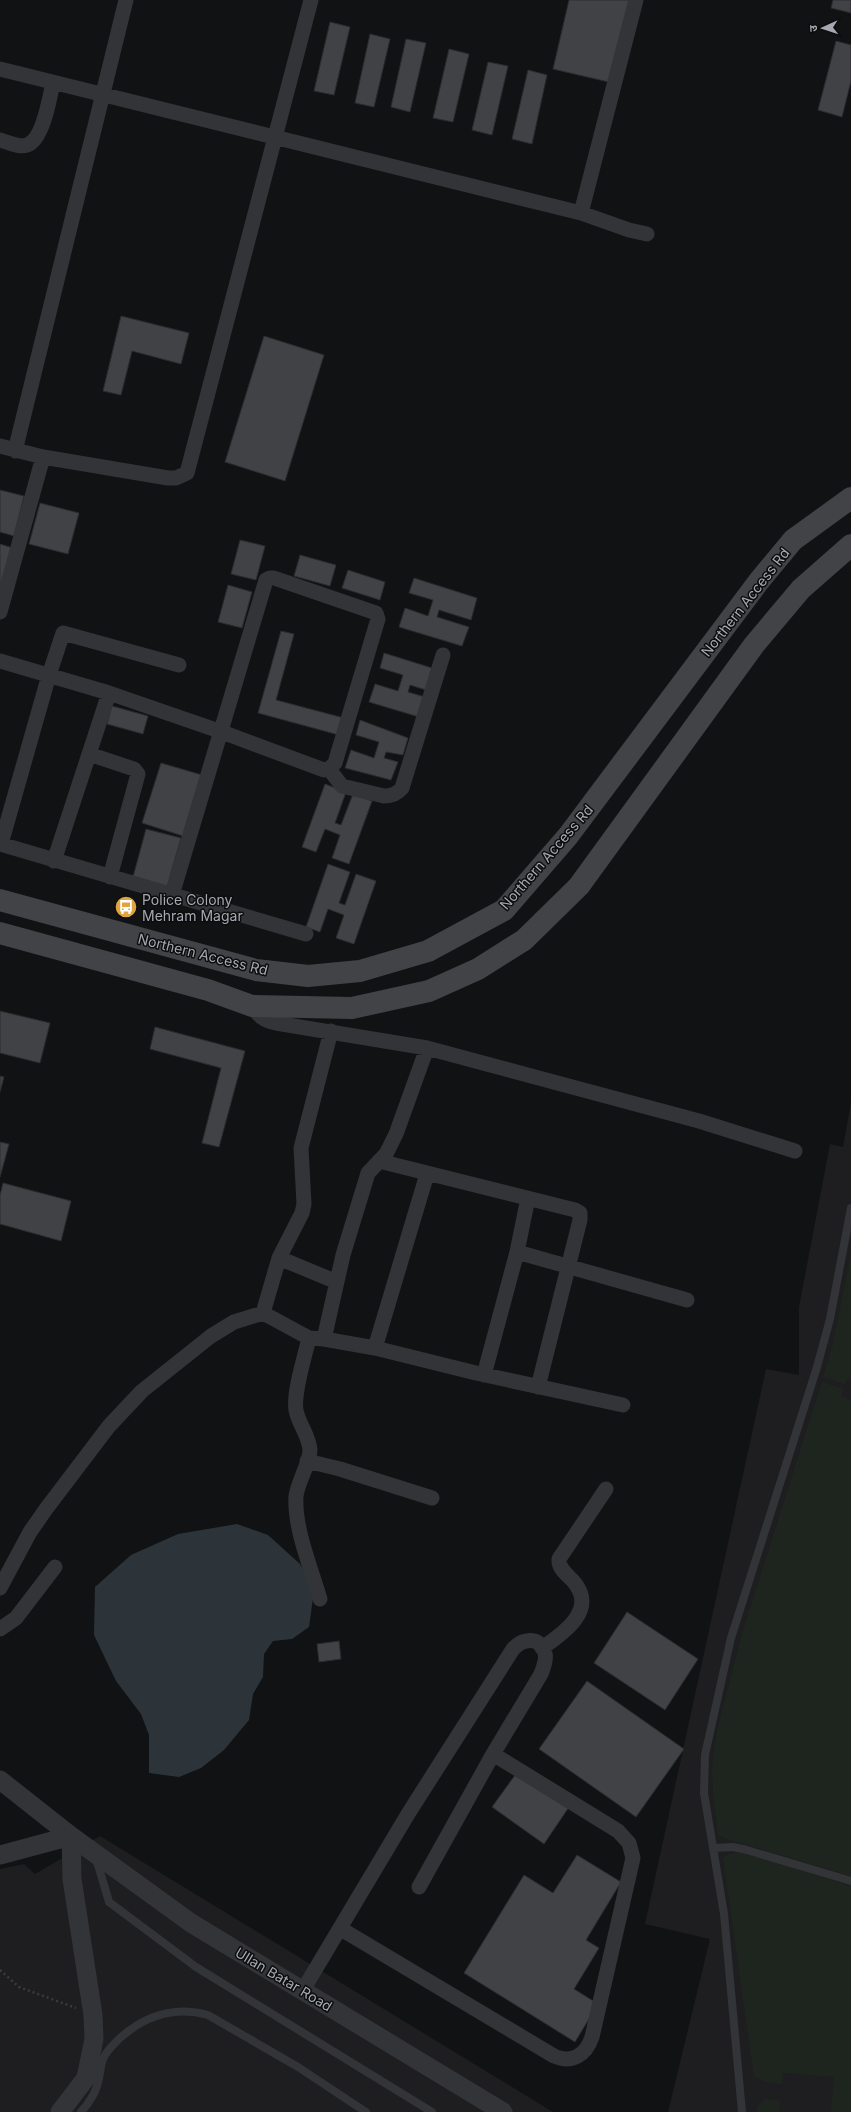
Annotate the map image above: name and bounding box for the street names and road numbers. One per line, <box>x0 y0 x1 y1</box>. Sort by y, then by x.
street label: Northern Access Rd <box>697 544 793 660</box>
street label: Northern Access Rd <box>496 801 596 913</box>
street label: Northern Access Rd <box>136 930 270 978</box>
street label: Ullan Batar Road <box>233 1943 335 2015</box>

